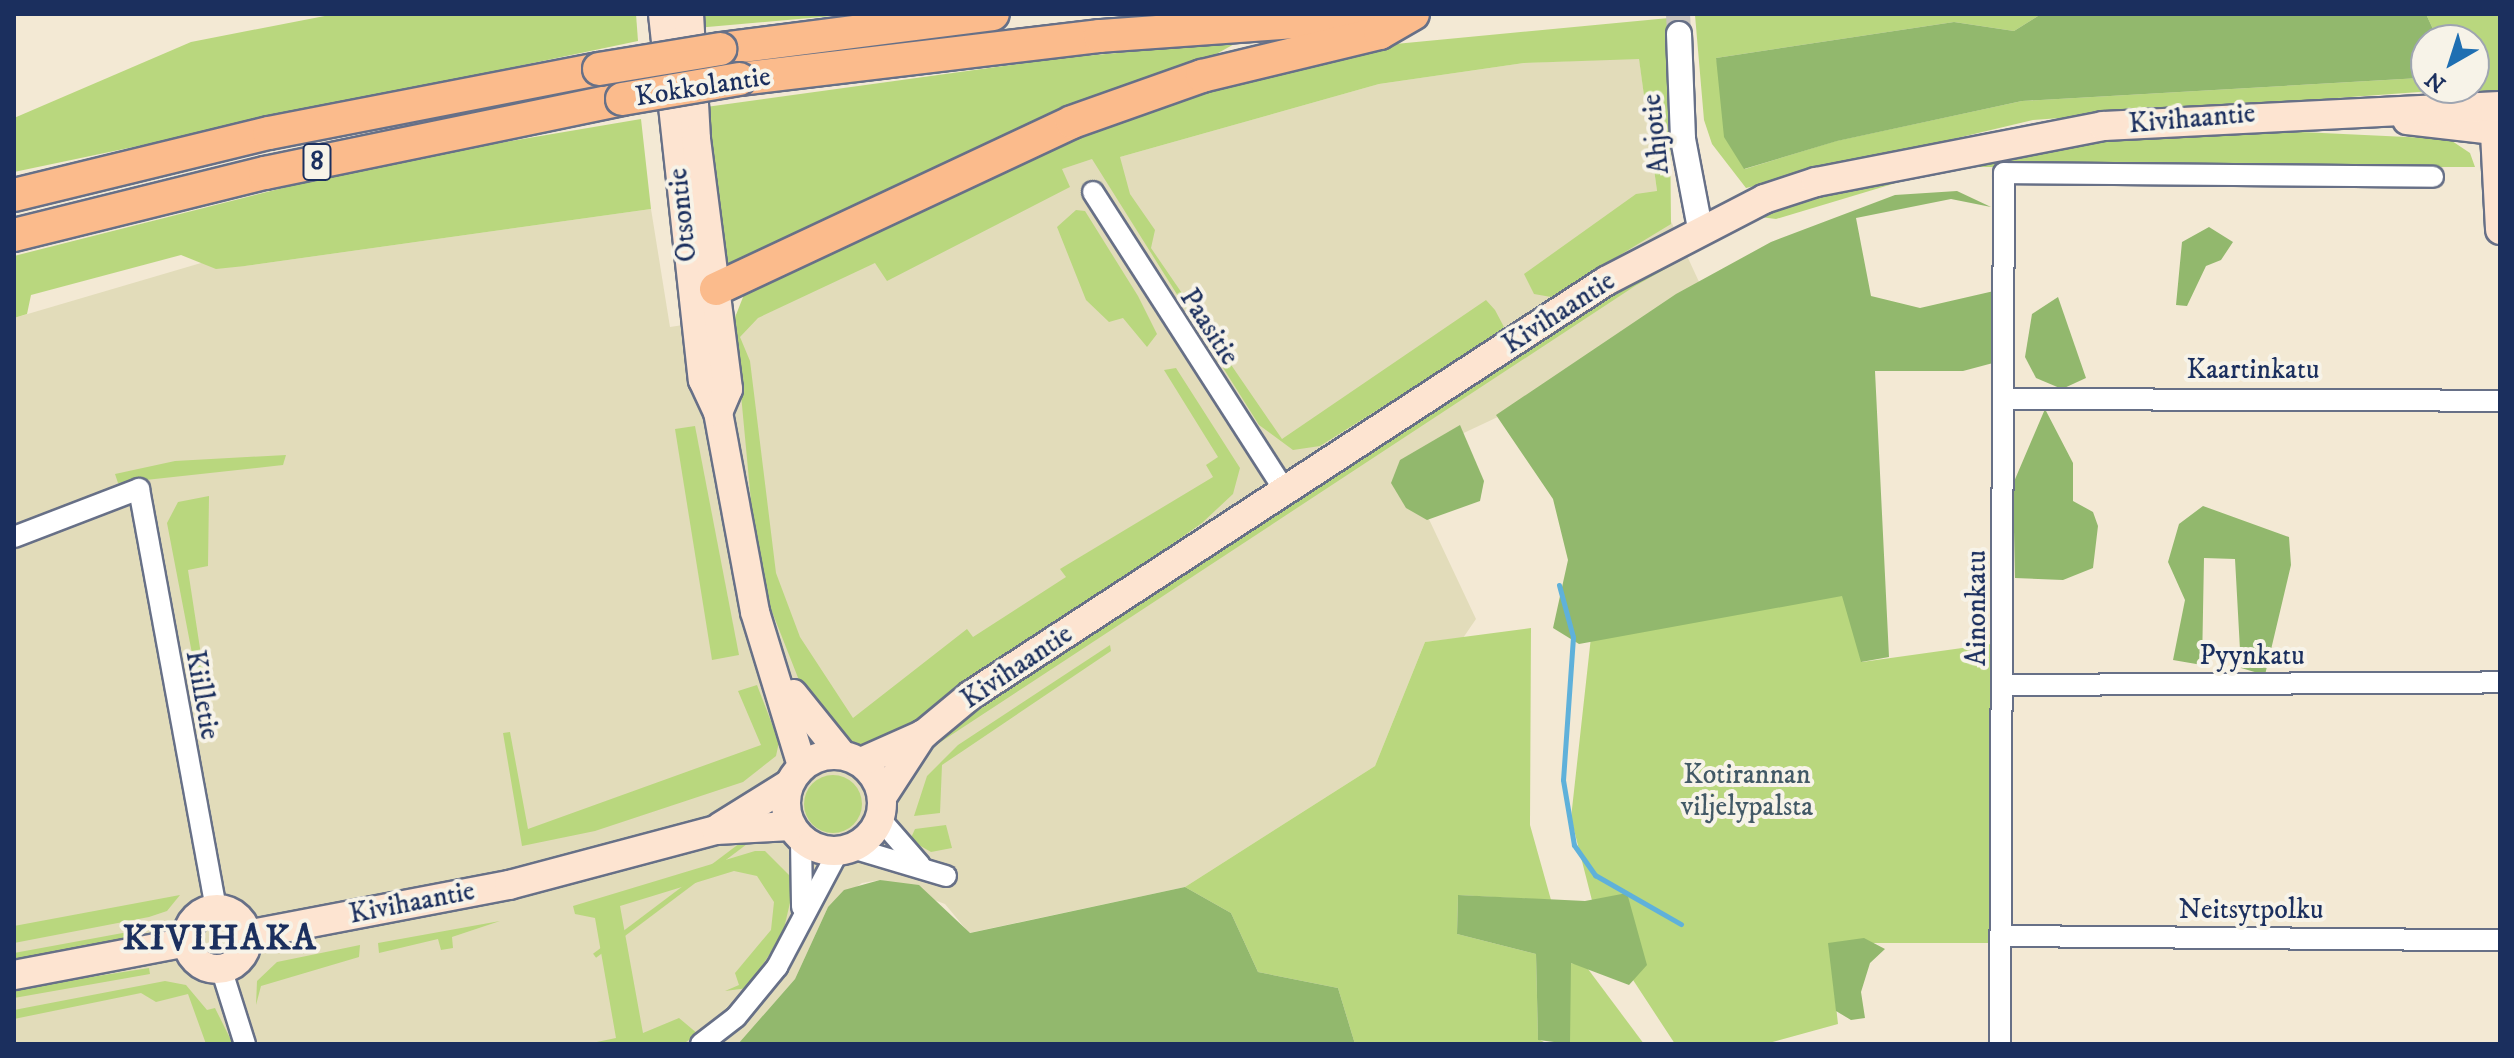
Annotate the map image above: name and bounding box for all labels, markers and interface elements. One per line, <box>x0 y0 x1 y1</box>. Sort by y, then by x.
north arrow <box>2410 24 2490 104</box>
street label: Kokkolantie <box>633 60 773 114</box>
text: N <box>2420 65 2451 98</box>
street label: Ahjotie <box>1635 92 1677 176</box>
street label: Kivihaantie <box>2127 97 2257 141</box>
road number: 8 <box>301 140 333 184</box>
street label: Otsontie <box>661 166 705 264</box>
street label: Kivihaantie <box>1497 264 1621 362</box>
street label: Paasitie <box>1172 283 1246 371</box>
street label: Kaartinkatu <box>2187 353 2319 387</box>
street label: Ainonkatu <box>1960 550 1994 666</box>
street label: Kivihaantie <box>955 618 1079 716</box>
street label: Pyynkatu <box>2199 639 2305 673</box>
street label: Kiilletie <box>178 648 226 742</box>
park label: Kotirannan viljelypalsta <box>1681 758 1813 824</box>
street label: Kivihaantie <box>346 874 478 932</box>
street label: Neitsytpolku <box>2179 893 2323 927</box>
district label: KIVIHAKA <box>122 917 318 961</box>

